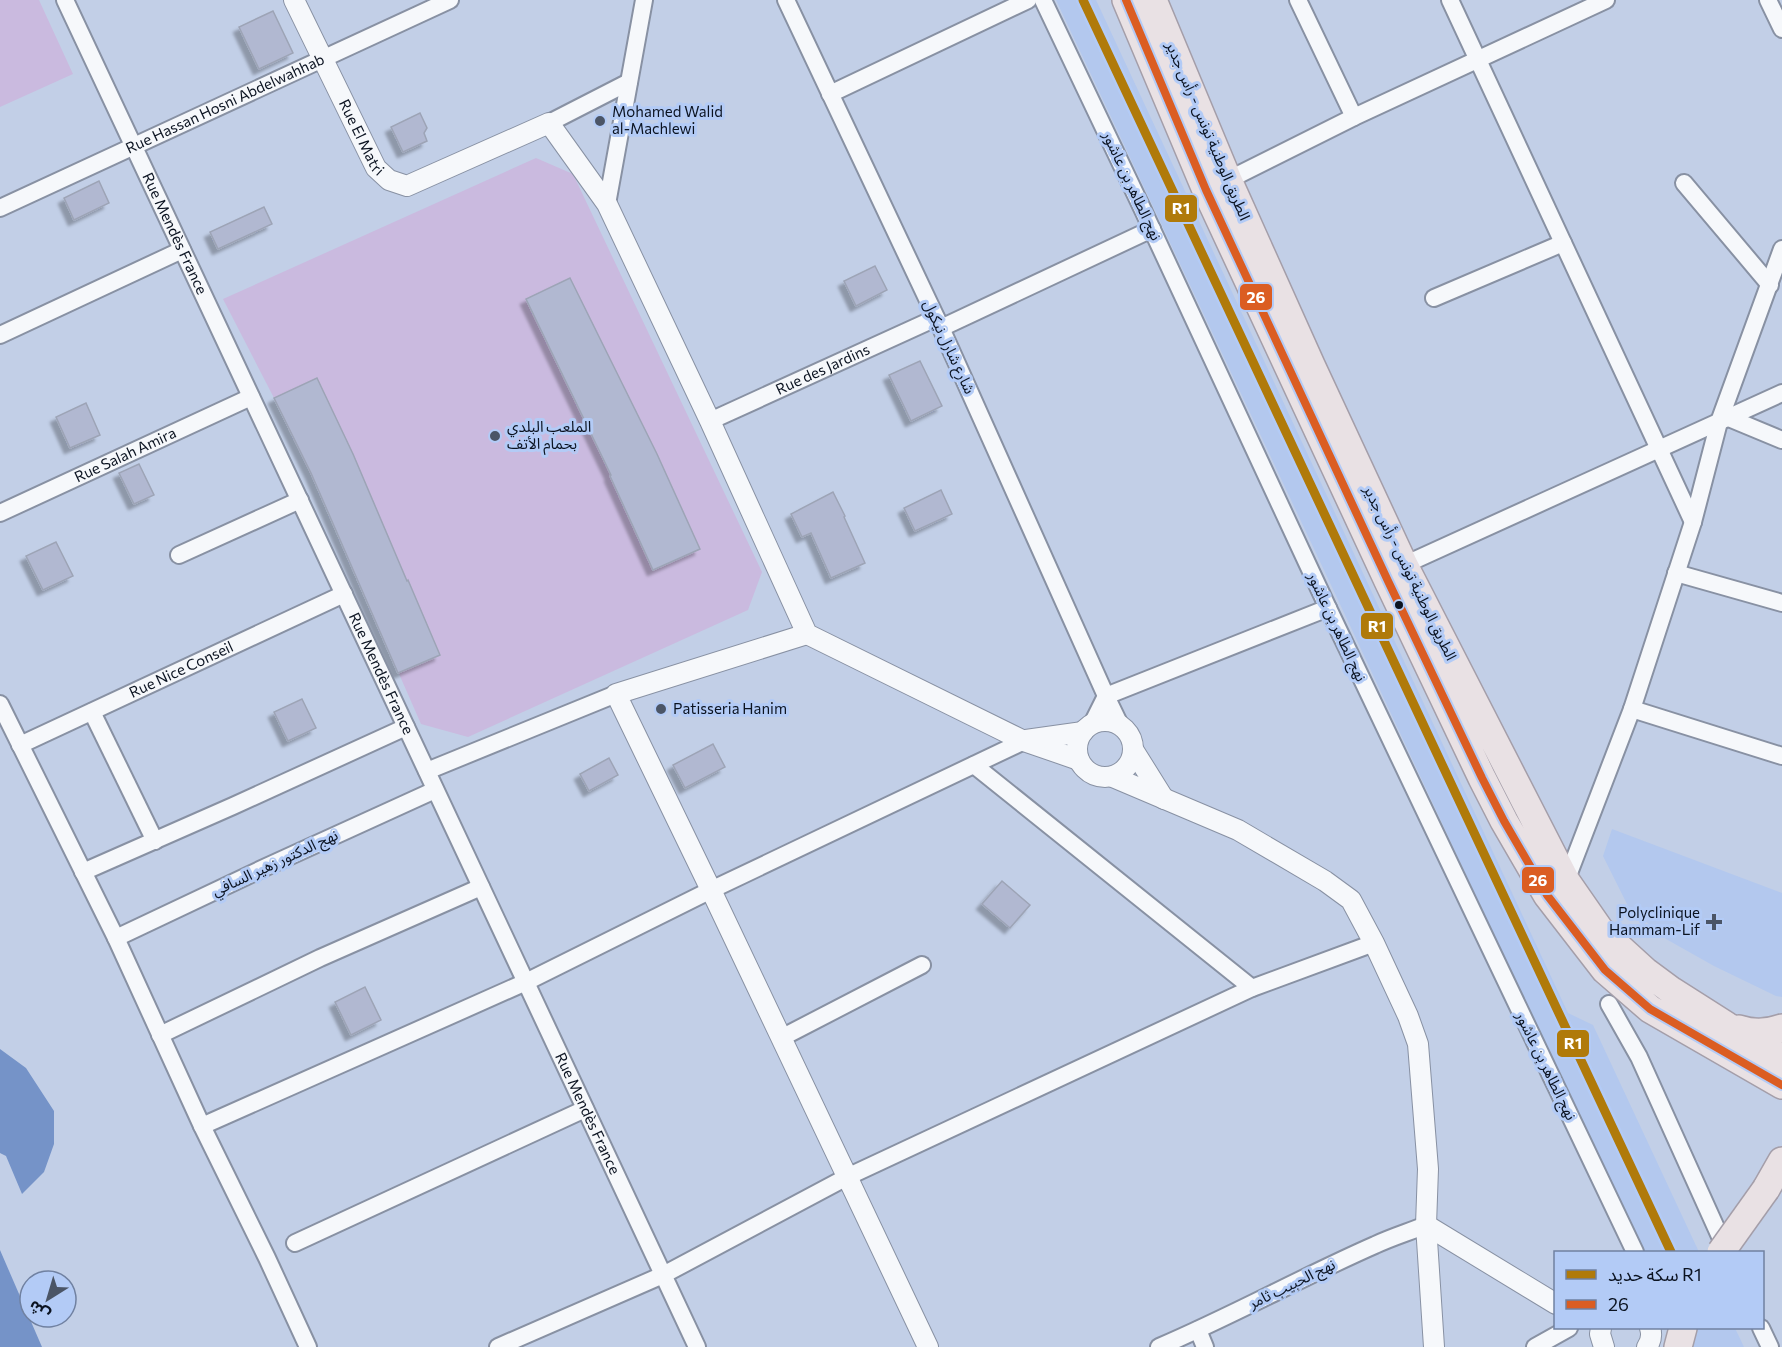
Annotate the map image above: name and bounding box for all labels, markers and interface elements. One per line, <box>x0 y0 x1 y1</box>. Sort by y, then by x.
street label: الطريق الوطنية تونس - رأس جدير <box>1161 38 1255 223</box>
street label: Rue Hassan Hosni Abdelwahhab <box>123 49 327 157</box>
street label: Rue El Matri <box>336 96 388 179</box>
place label: Mohamed Walid al-Machlewi <box>612 102 723 137</box>
marker: Mohamed Walid al-Machlewi <box>593 114 607 128</box>
street label: نهج الطاهر بن عاشور <box>1096 127 1166 245</box>
street label: Rue Mendès France <box>139 169 212 297</box>
line badge: R1 <box>1164 194 1198 223</box>
text: R1 <box>1172 198 1190 217</box>
line badge: 26 <box>1239 283 1273 311</box>
text: 26 <box>1247 287 1266 306</box>
street label: شارع شارل نيكول <box>917 297 980 398</box>
street label: Rue des Jardins <box>773 339 872 398</box>
place label: الملعب البلدي بحمام الأتف <box>507 417 591 455</box>
street label: Rue Salah Amira <box>71 423 179 485</box>
marker: الملعب البلدي بحمام الأتف <box>488 429 502 443</box>
street label: الطريق الوطنية تونس - رأس جدير <box>1358 481 1461 664</box>
street label: نهج الطاهر بن عاشور <box>1301 568 1371 686</box>
unlabelled marker <box>1393 599 1405 611</box>
street label: Rue Mendès France <box>346 609 418 737</box>
line badge: R1 <box>1360 612 1394 640</box>
text: R1 <box>1368 616 1386 635</box>
street label: Rue Nice Conseil <box>126 637 236 701</box>
place label: Patisseria Hanim <box>673 699 787 717</box>
marker: Patisseria Hanim <box>654 702 668 716</box>
street label: نهج الدكتور زهير السافي <box>209 825 342 903</box>
line badge: 26 <box>1521 866 1555 894</box>
text: 26 <box>1529 870 1548 889</box>
place label: Polyclinique Hammam-Lif <box>1609 903 1700 938</box>
marker: Polyclinique Hammam-Lif <box>1705 913 1723 931</box>
street label: نهج الطاهر بن عاشور <box>1509 1008 1581 1124</box>
line badge: R1 <box>1556 1029 1590 1058</box>
text: R1 <box>1564 1033 1582 1052</box>
street label: Rue Mendès France <box>552 1049 625 1177</box>
legend <box>1554 1251 1764 1329</box>
street label: نهج الحبيب ثامر <box>1244 1254 1339 1316</box>
text: سكة حديد R1 <box>1608 1263 1702 1285</box>
north arrow <box>18 1269 78 1329</box>
text: 26 <box>1608 1293 1629 1315</box>
text: ش <box>24 1296 54 1326</box>

